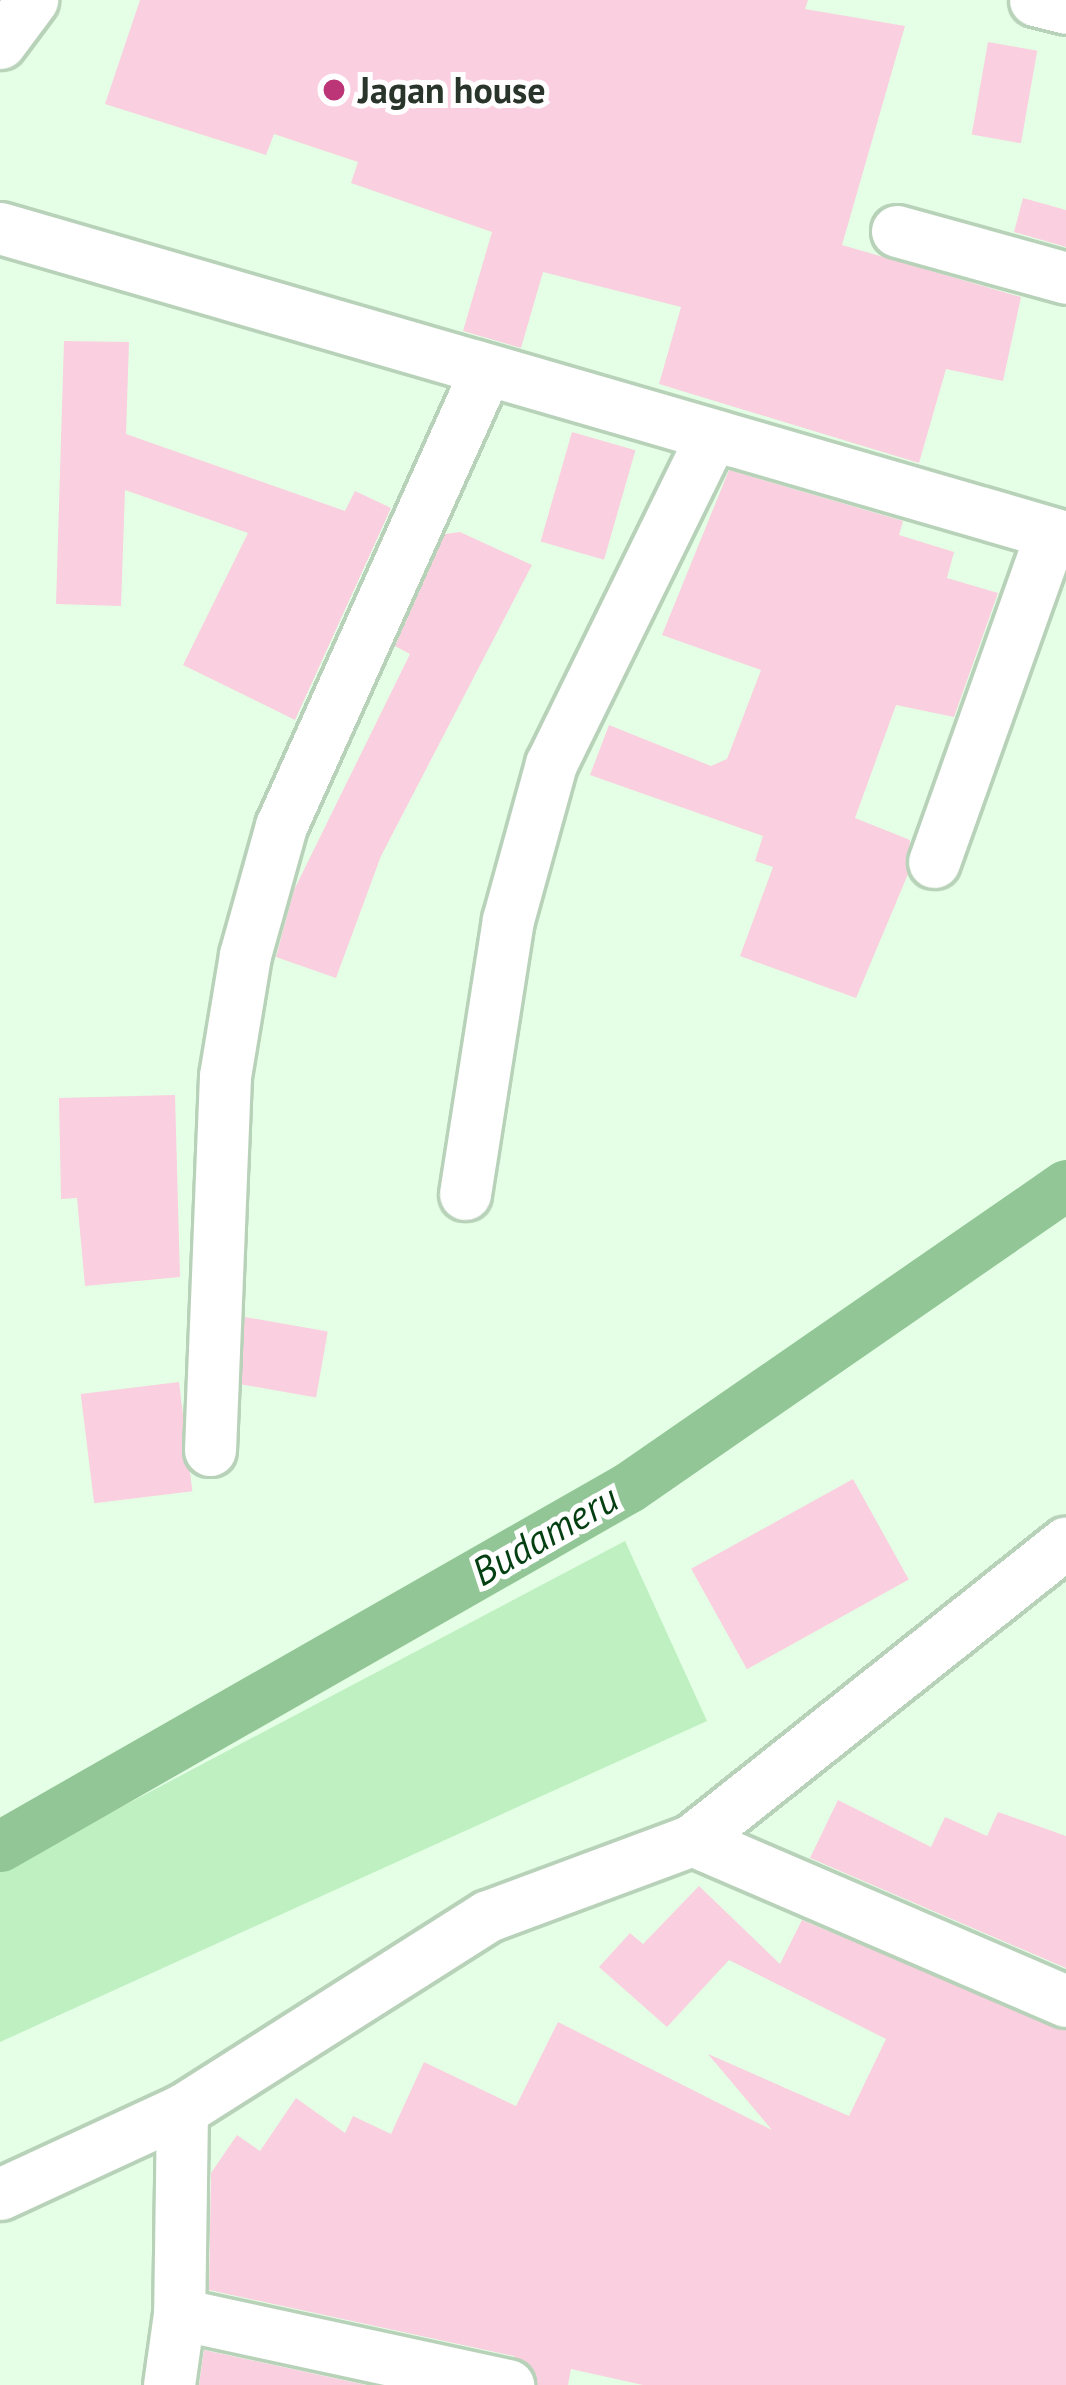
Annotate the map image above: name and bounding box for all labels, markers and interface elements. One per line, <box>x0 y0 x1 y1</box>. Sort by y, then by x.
place label: Jagan house <box>358 68 546 112</box>
marker: Jagan house <box>321 77 347 103</box>
water label: Budameru <box>464 1474 626 1596</box>

